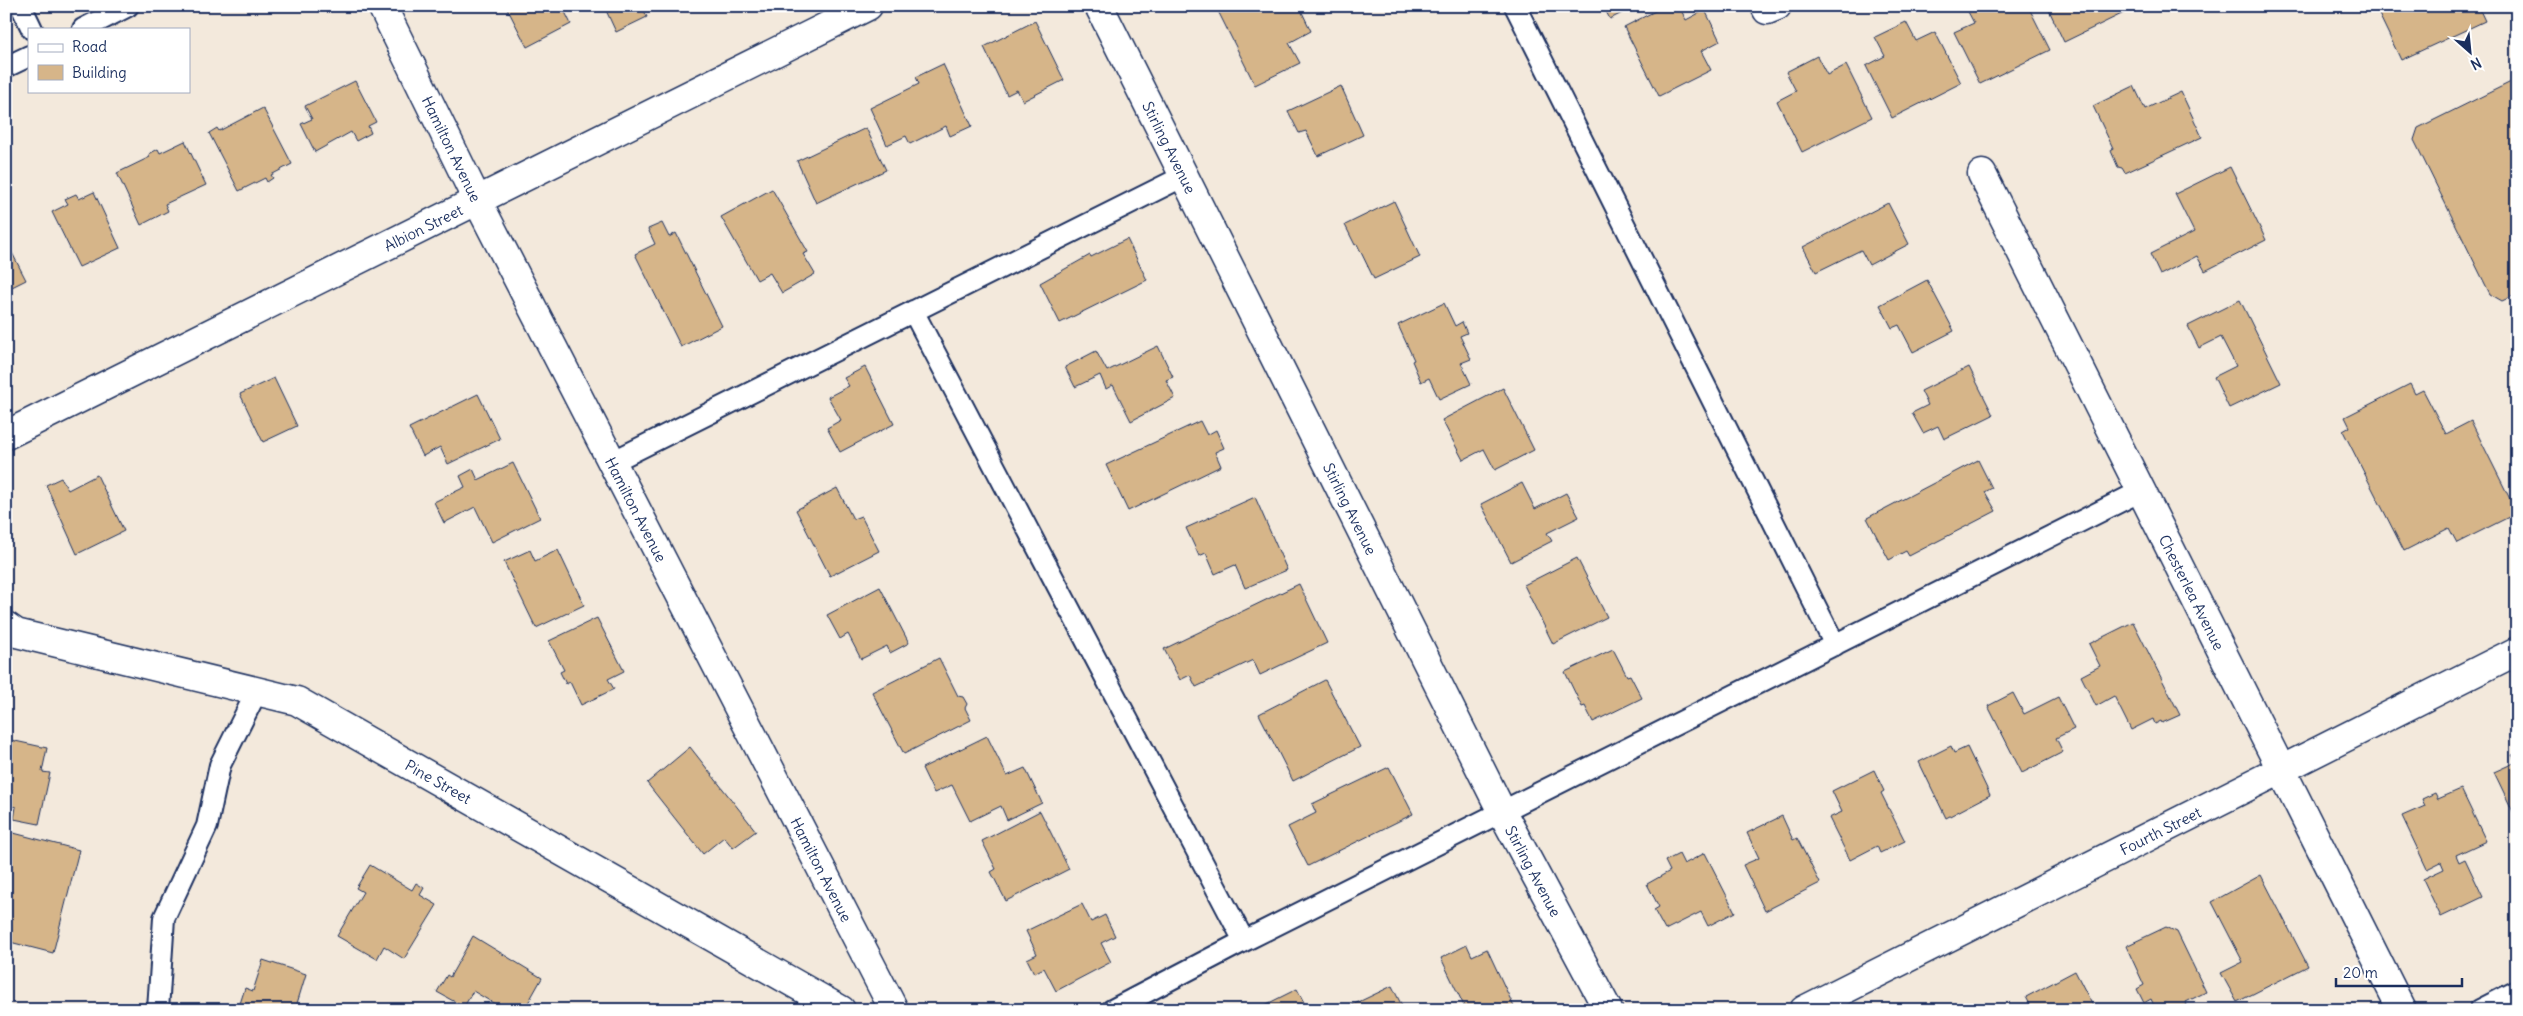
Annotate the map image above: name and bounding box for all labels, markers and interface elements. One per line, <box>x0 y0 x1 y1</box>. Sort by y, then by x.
legend <box>28 28 190 92</box>
north arrow <box>2446 28 2496 78</box>
text: Road <box>72 37 107 56</box>
text: N <box>2468 53 2484 74</box>
text: Building <box>72 63 127 82</box>
street label: Hamilton Avenue <box>418 93 486 205</box>
street label: Stirling Avenue <box>1139 98 1201 196</box>
street label: Albion Street <box>381 200 466 255</box>
street label: Hamilton Avenue <box>601 454 671 565</box>
street label: Stirling Avenue <box>1319 460 1381 558</box>
street label: Chesterlea Avenue <box>2155 531 2229 653</box>
street label: Pine Street <box>402 755 475 808</box>
street label: Fourth Street <box>2117 802 2204 859</box>
street label: Hamilton Avenue <box>787 814 857 925</box>
street label: Stirling Avenue <box>1501 822 1566 920</box>
scale bar <box>2336 956 2462 988</box>
text: 20 m <box>2343 963 2378 982</box>

